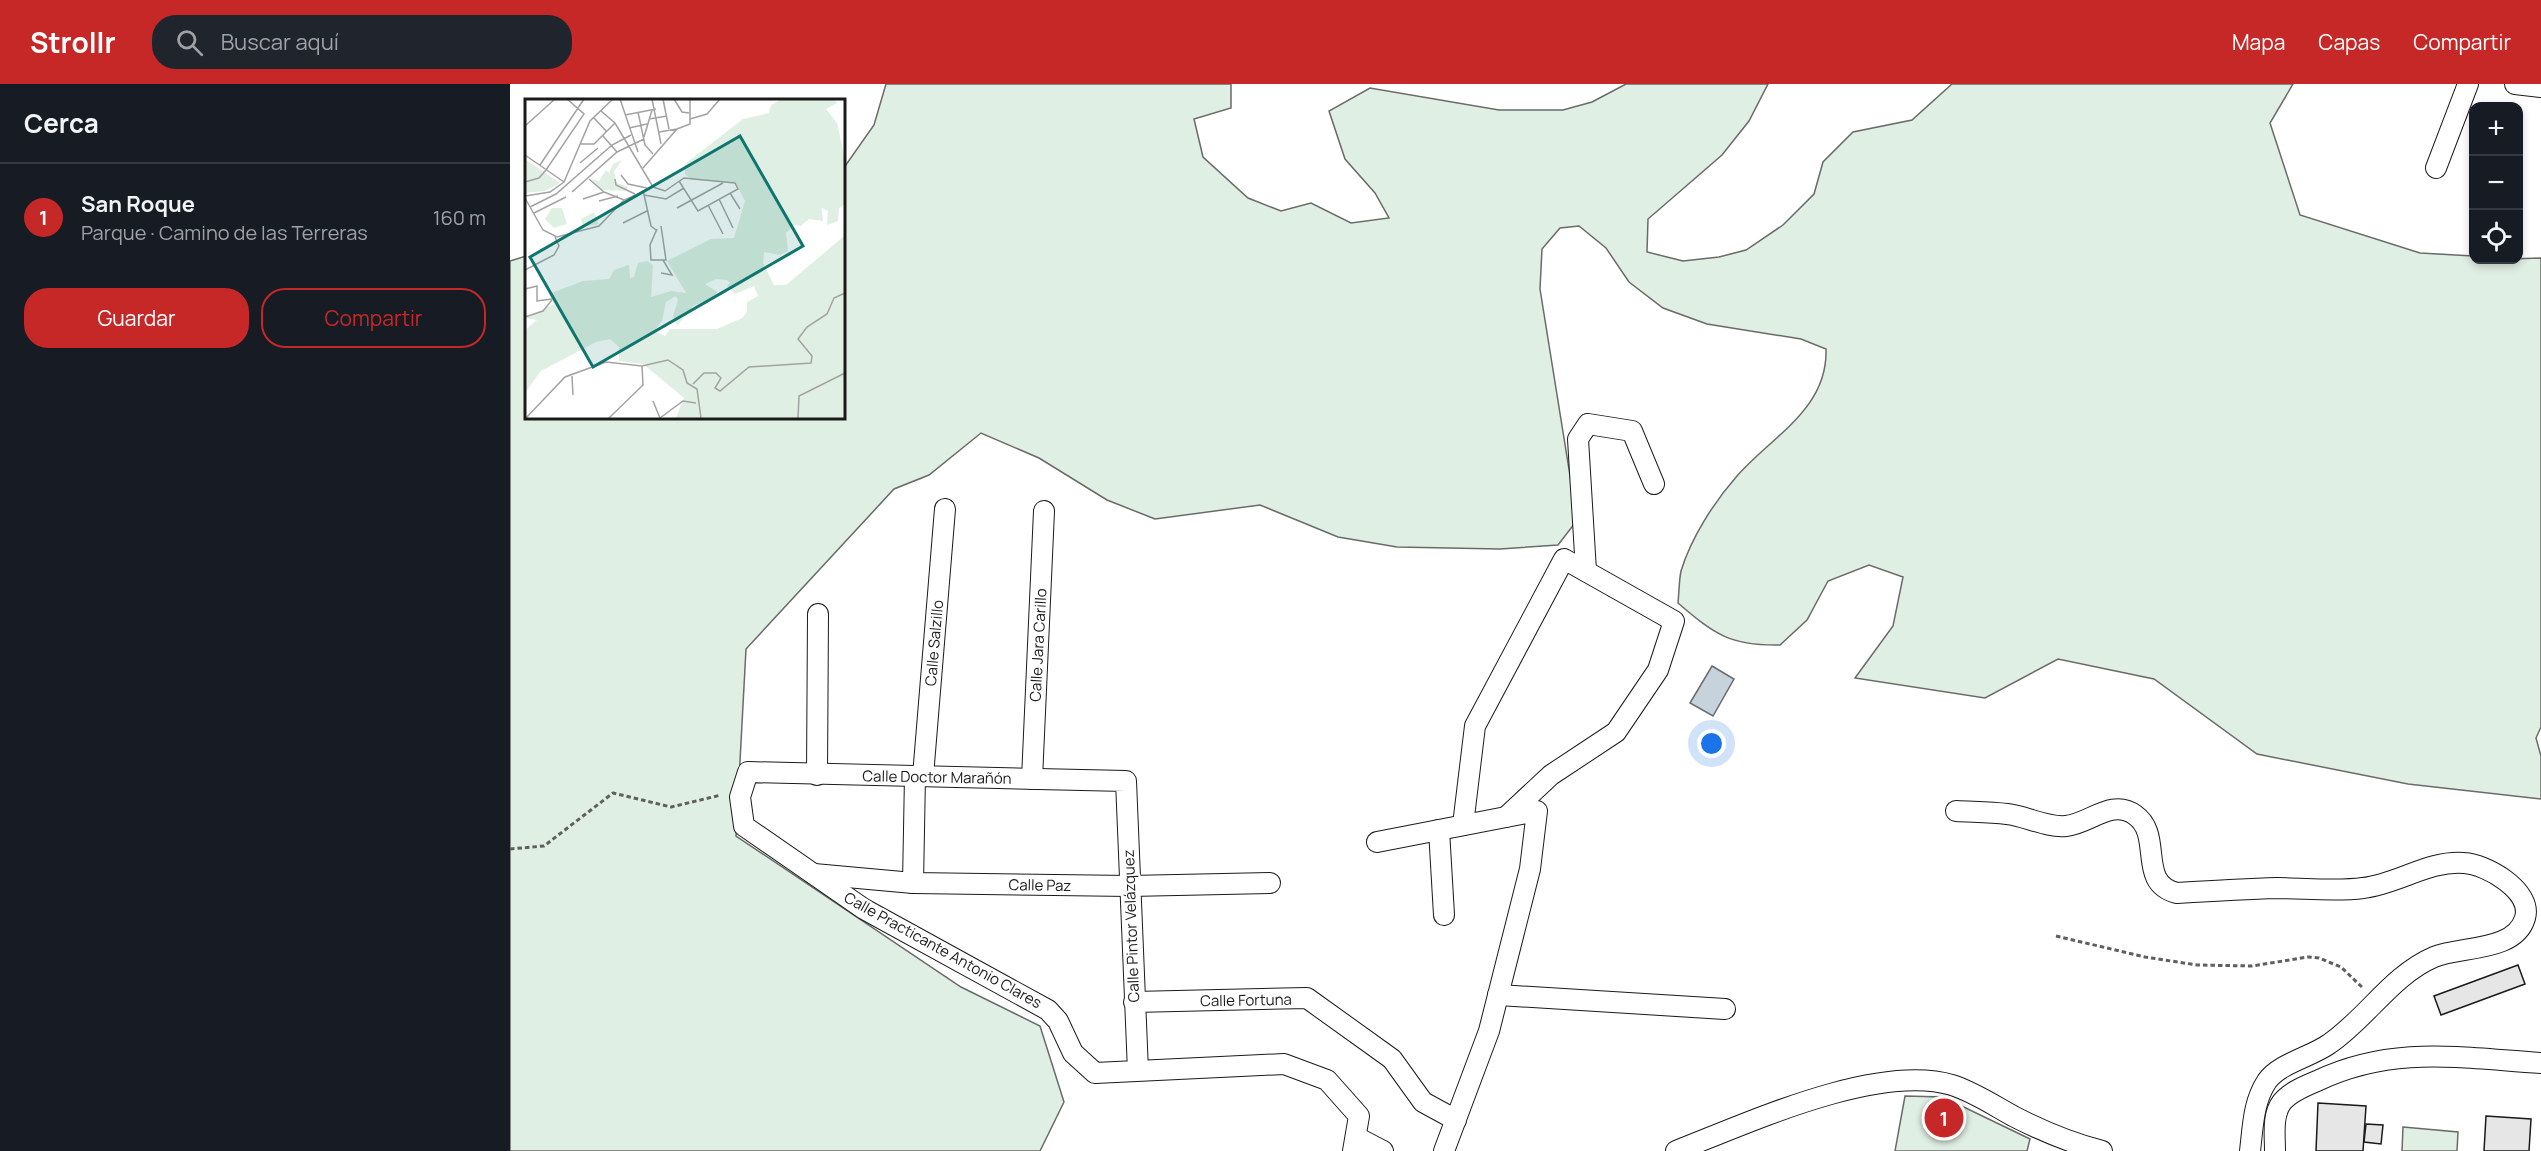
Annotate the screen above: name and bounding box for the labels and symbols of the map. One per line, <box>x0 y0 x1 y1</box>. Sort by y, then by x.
inset map <box>525 99 844 418</box>
street label: Calle Jara Carillo <box>1025 588 1051 702</box>
street label: Calle Salzillo <box>920 599 948 687</box>
your location <box>1697 729 1726 758</box>
street label: Calle Doctor Marañón <box>862 765 1012 789</box>
street label: Calle Pintor Velázquez <box>1118 849 1144 1003</box>
street label: Calle Paz <box>1008 874 1072 896</box>
street label: Calle Practicante Antonio Clares <box>840 887 1046 1013</box>
street label: Calle Fortuna <box>1200 989 1292 1011</box>
pin: 1 <box>1924 1096 1964 1140</box>

